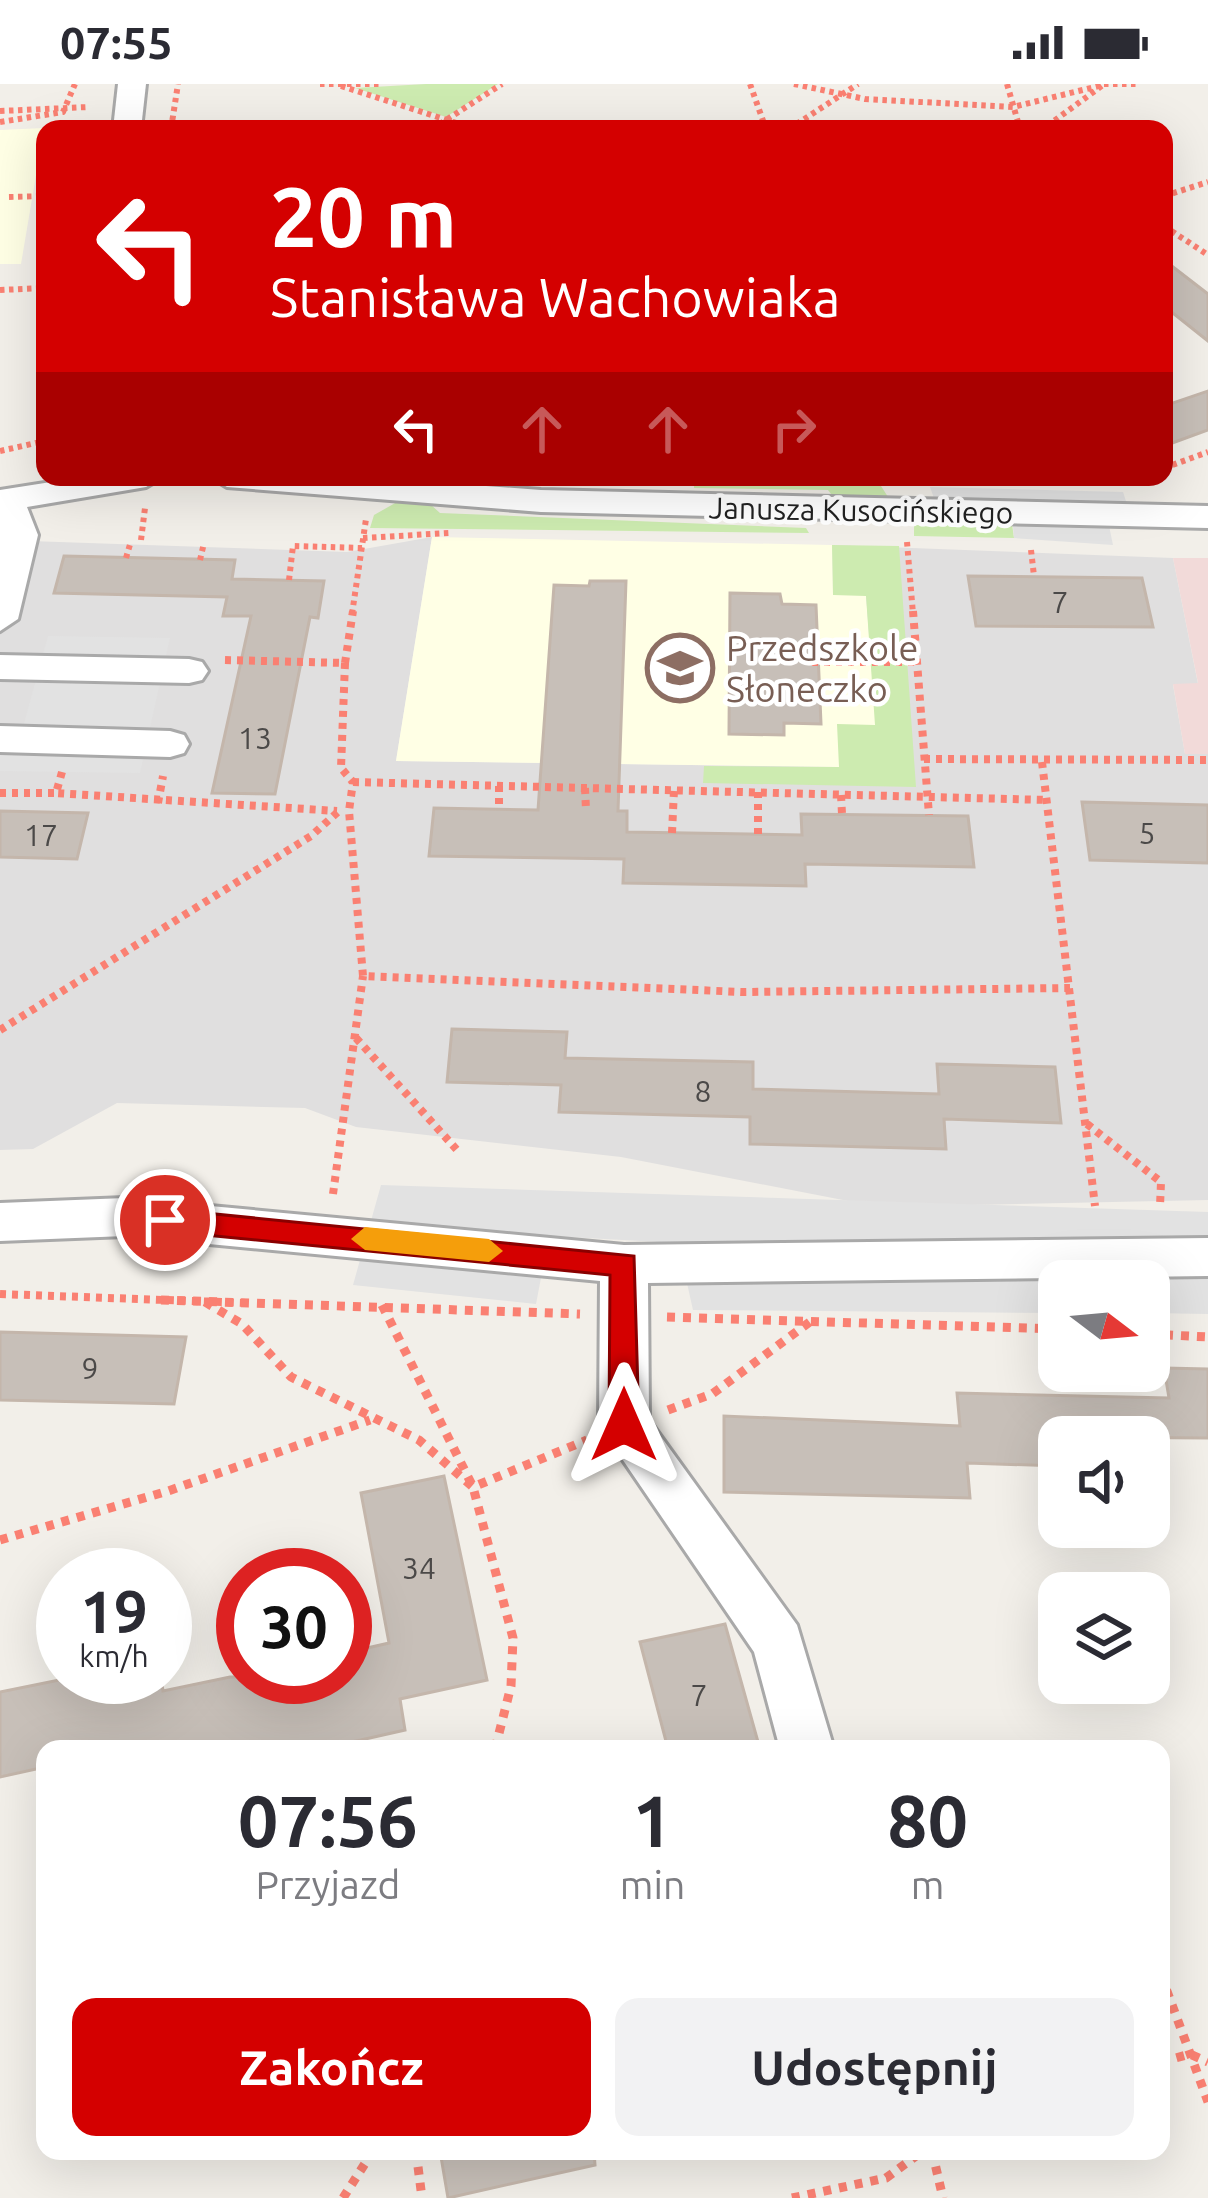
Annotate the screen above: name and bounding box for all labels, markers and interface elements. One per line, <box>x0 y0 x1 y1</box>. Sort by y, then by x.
text: 07:55 <box>60 17 173 68</box>
icon: left <box>72 168 228 324</box>
text: 20 m <box>270 169 457 263</box>
text: Stanisława Wachowiaka <box>270 267 841 327</box>
icon: left <box>383 396 449 462</box>
icon: ahead <box>509 396 575 462</box>
icon: ahead <box>635 396 701 462</box>
icon: right <box>761 396 827 462</box>
street label: Janusza Kusocińskiego <box>708 490 1014 530</box>
house number: 7 <box>1052 585 1068 619</box>
place label: Przedszkole Słoneczko <box>726 627 918 709</box>
school or university icon: Przedszkole Słoneczko <box>645 633 715 703</box>
house number: 13 <box>238 721 272 755</box>
house number: 5 <box>1139 816 1155 850</box>
house number: 17 <box>24 818 58 852</box>
house number: 8 <box>695 1074 711 1108</box>
pin <box>114 1169 216 1271</box>
icon: arrive <box>132 1187 198 1253</box>
north arrow <box>1038 1260 1170 1392</box>
map controls <box>1038 1260 1170 1704</box>
house number: 9 <box>82 1351 98 1385</box>
position arrow <box>561 1362 687 1488</box>
button: sound <box>1038 1416 1170 1548</box>
speed limit sign: 30 <box>216 1548 372 1704</box>
house number: 34 <box>402 1551 436 1585</box>
button: layers <box>1038 1572 1170 1704</box>
text: 19 <box>80 1577 148 1644</box>
text: km/h <box>79 1639 149 1673</box>
house number: 7 <box>691 1678 707 1712</box>
text: 07:56 <box>238 1780 418 1861</box>
text: 1 <box>632 1780 673 1861</box>
text: 80 <box>887 1780 968 1861</box>
text: Przyjazd <box>255 1863 400 1906</box>
text: min <box>620 1863 685 1906</box>
text: m <box>911 1863 944 1906</box>
button: Zakończ <box>72 1998 591 2136</box>
button: Udostępnij <box>615 1998 1134 2136</box>

